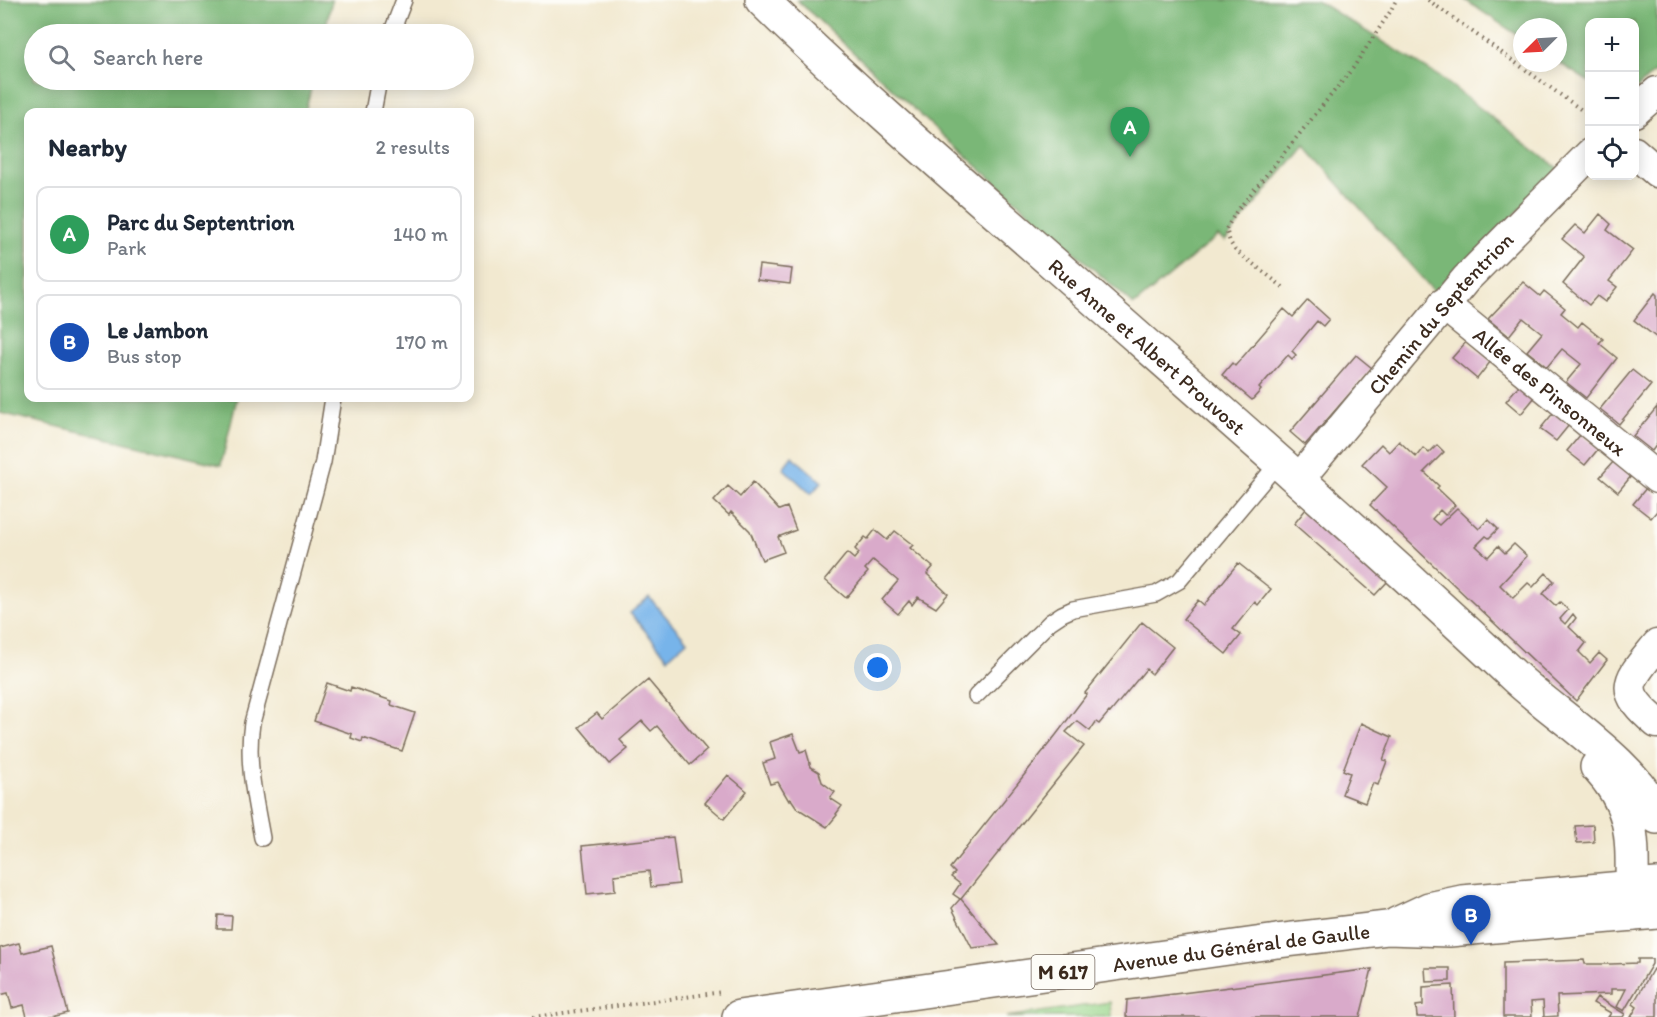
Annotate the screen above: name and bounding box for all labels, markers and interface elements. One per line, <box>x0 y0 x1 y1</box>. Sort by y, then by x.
north arrow <box>1513 18 1567 72</box>
map controls <box>1585 18 1639 180</box>
button: + <box>1585 18 1639 72</box>
search box <box>24 24 474 90</box>
icon: search <box>45 41 78 74</box>
text: Search here <box>93 44 203 71</box>
button: − <box>1585 72 1639 126</box>
pin: A <box>1110 108 1150 157</box>
button: locate <box>1585 126 1639 180</box>
text: Nearby <box>48 131 127 163</box>
text: 2 results <box>376 135 450 159</box>
text: Parc du Septentrion <box>107 209 295 236</box>
text: A <box>63 222 76 246</box>
text: 140 m <box>393 222 448 246</box>
street label: Chemin du Septentrion <box>1362 226 1518 400</box>
text: Park <box>107 236 146 260</box>
street label: Rue Anne et Albert Prouvost <box>1044 253 1251 440</box>
text: Le Jambon <box>107 317 208 344</box>
street label: Allée des Pinsonneux <box>1469 322 1632 461</box>
text: B <box>63 330 76 354</box>
text: 170 m <box>395 330 448 354</box>
text: Bus stop <box>107 344 182 368</box>
your location <box>863 653 892 682</box>
pin: B <box>1452 896 1490 945</box>
street label: Avenue du Général de Gaulle <box>1111 918 1371 977</box>
road number: M 617 <box>1032 955 1094 989</box>

